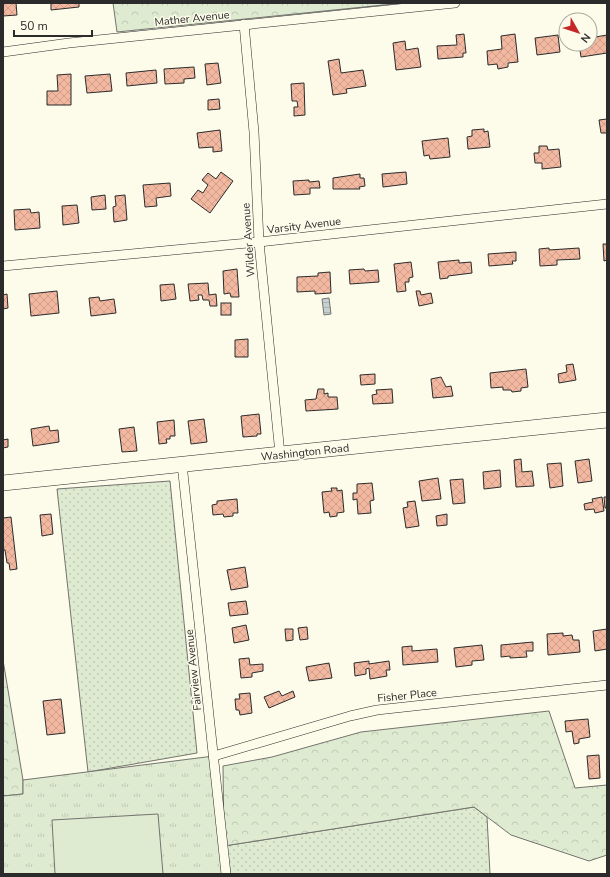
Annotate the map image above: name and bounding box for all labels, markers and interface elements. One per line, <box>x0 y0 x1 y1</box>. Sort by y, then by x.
street label: Mather Avenue <box>154 7 230 30</box>
scale bar <box>14 12 92 38</box>
north arrow <box>558 12 598 52</box>
text: 50 m <box>20 18 48 34</box>
text: N <box>577 30 594 46</box>
street label: Wilder Avenue <box>238 202 259 278</box>
street label: Varsity Avenue <box>265 214 342 238</box>
street label: Washington Road <box>260 440 350 465</box>
street label: Fairview Avenue <box>182 628 205 711</box>
street label: Fisher Place <box>377 685 438 706</box>

